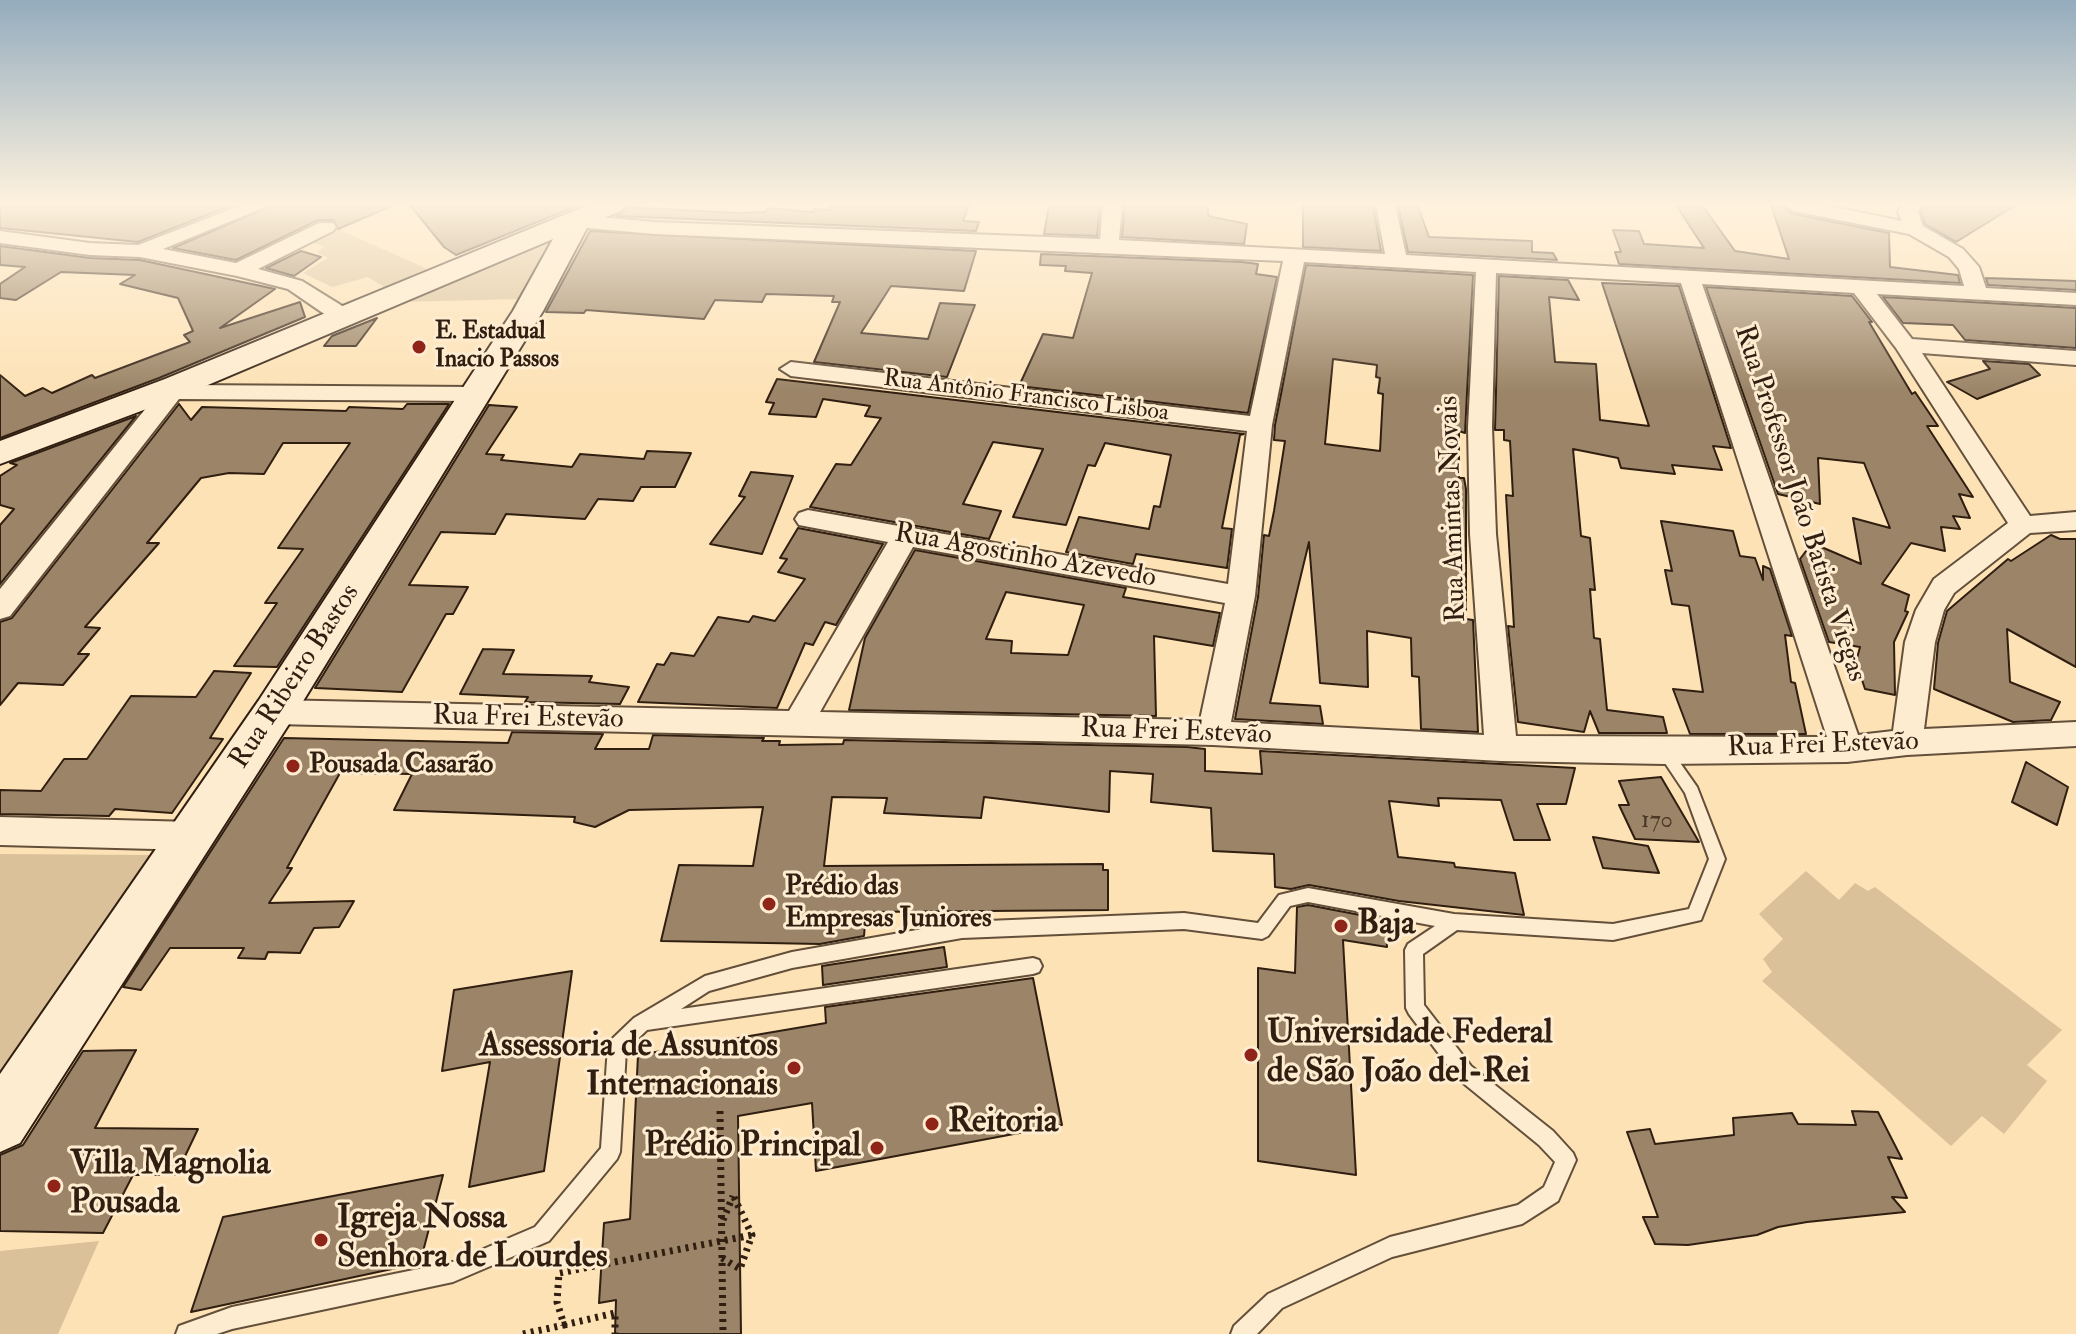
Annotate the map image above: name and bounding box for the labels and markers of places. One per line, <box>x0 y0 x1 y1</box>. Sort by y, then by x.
place label: E. Estadual Inacio Passos <box>435 319 559 375</box>
marker: E. Estadual Inacio Passos <box>410 338 428 356</box>
place label: Pousada Casarão <box>309 749 493 783</box>
marker: Pousada Casarão <box>284 757 302 775</box>
place label: Prédio das Empresas Juniores <box>785 871 992 937</box>
marker: Prédio das Empresas Juniores <box>760 895 778 913</box>
place label: Baja <box>1357 906 1415 946</box>
marker: Baja <box>1332 917 1350 935</box>
place label: Universidade Federal de São João del-Rei <box>1267 1015 1553 1094</box>
place label: Assessoria de Assuntos Internacionais <box>479 1028 778 1108</box>
marker: Universidade Federal de São João del-Rei <box>1242 1046 1260 1064</box>
marker: Assessoria de Assuntos Internacionais <box>785 1059 803 1077</box>
place label: Reitoria <box>948 1104 1058 1144</box>
marker: Reitoria <box>923 1115 941 1133</box>
place label: Prédio Principal <box>644 1128 861 1168</box>
marker: Prédio Principal <box>868 1139 886 1157</box>
place label: Villa Magnolia Pousada <box>70 1146 270 1226</box>
marker: Villa Magnolia Pousada <box>45 1177 63 1195</box>
place label: Igreja Nossa Senhora de Lourdes <box>337 1200 608 1280</box>
marker: Igreja Nossa Senhora de Lourdes <box>312 1231 330 1249</box>

